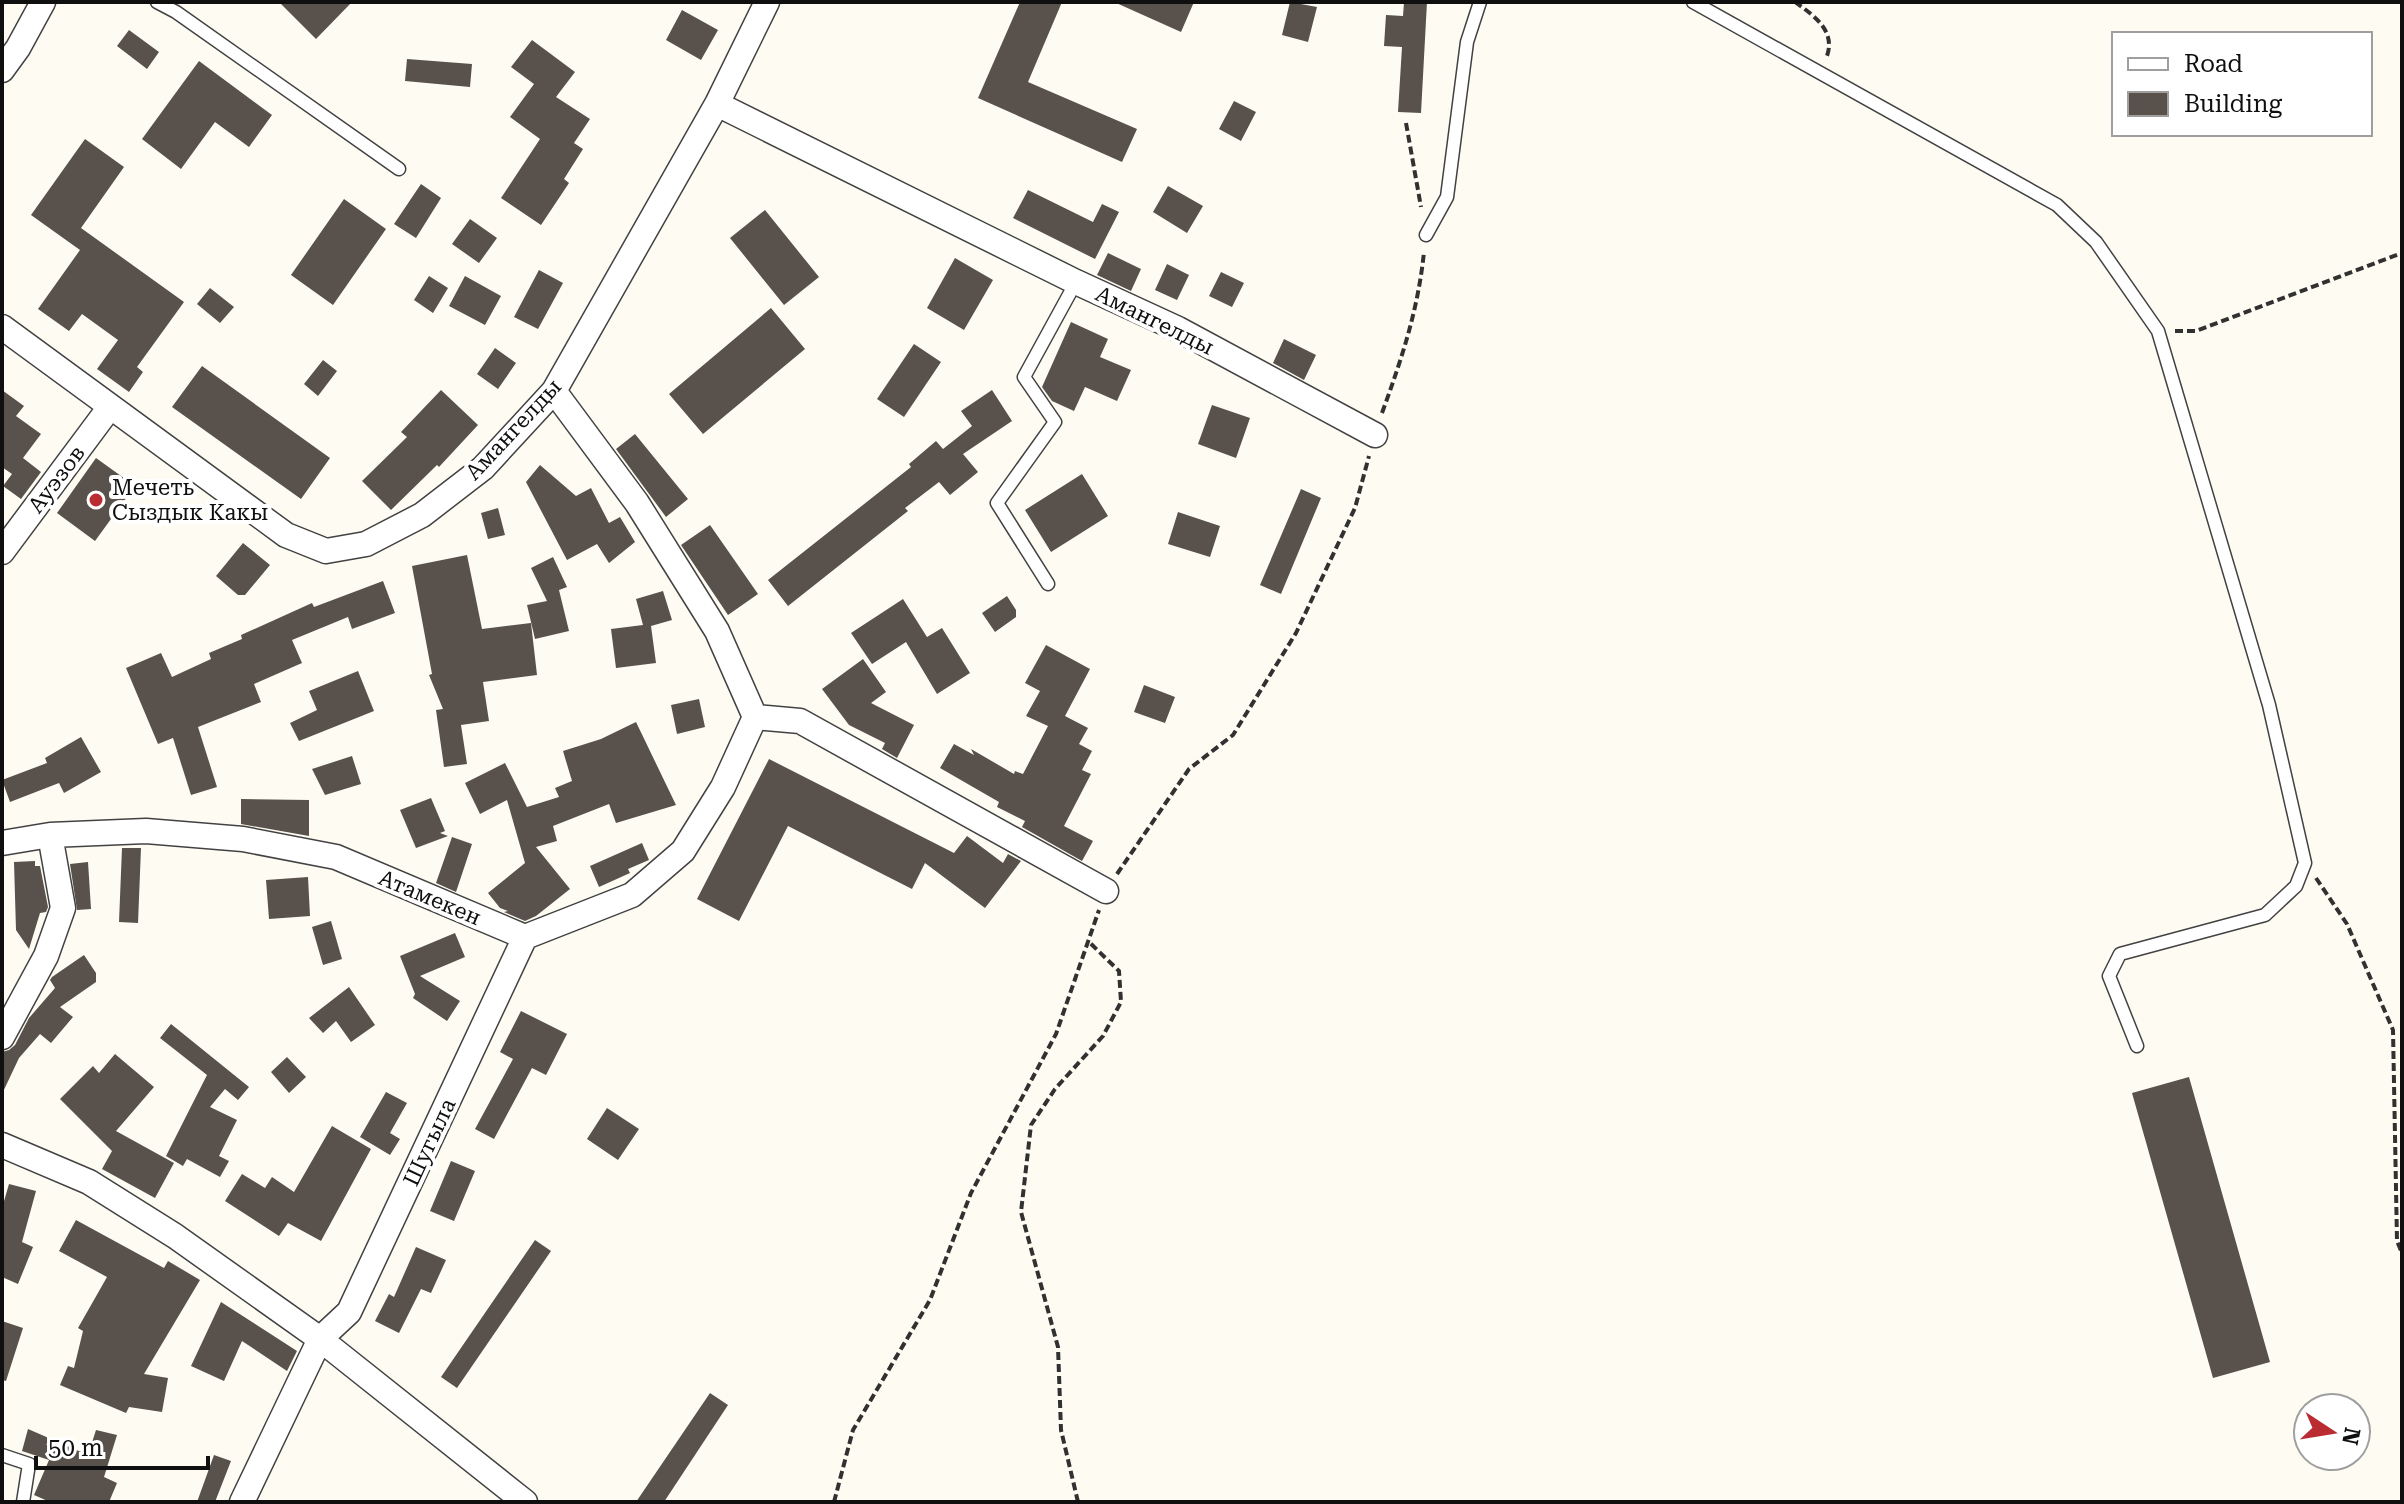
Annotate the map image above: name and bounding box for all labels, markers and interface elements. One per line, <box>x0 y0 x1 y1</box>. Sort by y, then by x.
legend <box>2112 32 2372 136</box>
text: Road <box>2184 50 2243 78</box>
text: Building <box>2184 90 2282 118</box>
street label: Амангелды <box>1092 281 1218 360</box>
street label: Амангелды <box>460 374 566 485</box>
street label: Ауэзов <box>23 441 90 518</box>
place label: Мечеть Сыздык Какы <box>112 475 268 525</box>
marker: Мечеть Сыздык Какы <box>87 491 105 509</box>
street label: Атамекен <box>375 865 485 930</box>
street label: Шугыла <box>398 1095 461 1190</box>
north arrow <box>2292 1392 2372 1472</box>
scale bar <box>36 1420 208 1470</box>
text: N <box>2337 1425 2365 1447</box>
text: 50 m <box>48 1434 103 1462</box>

